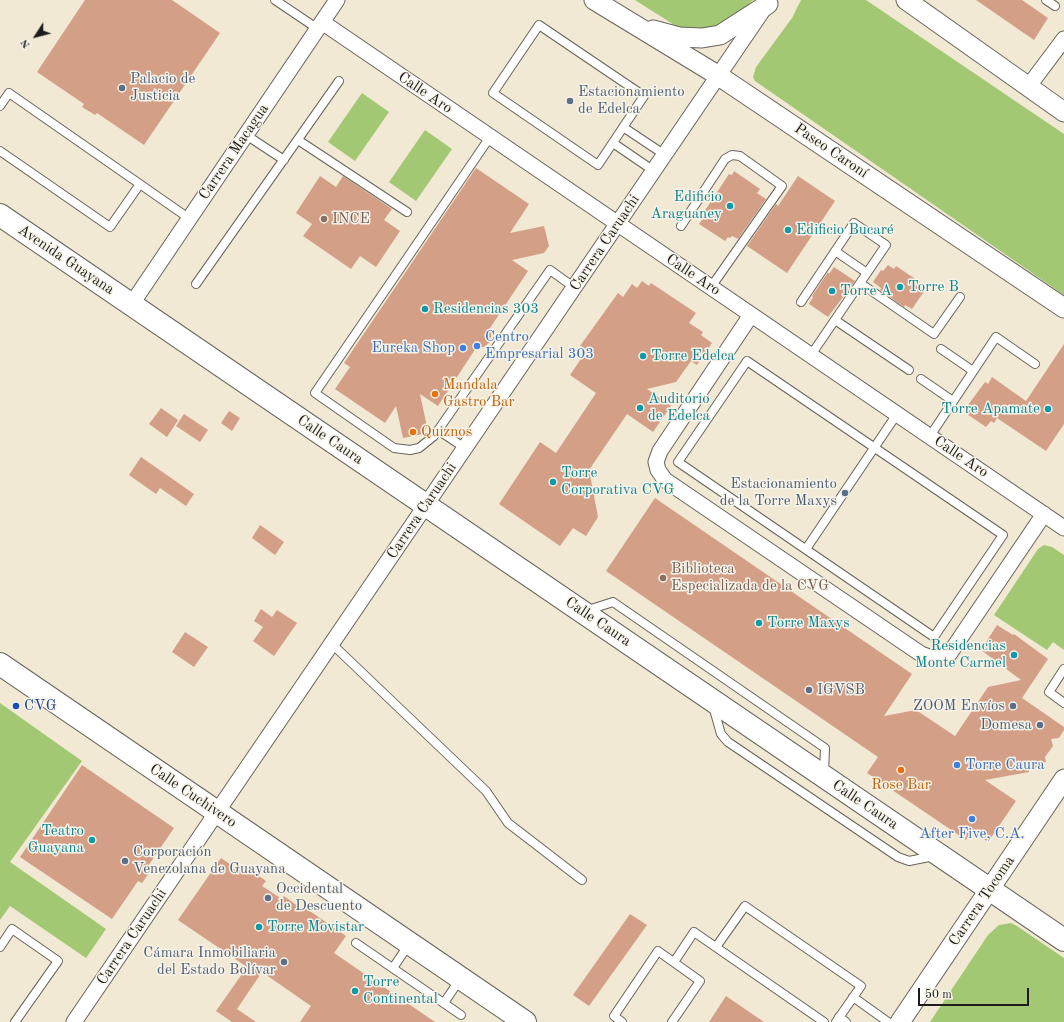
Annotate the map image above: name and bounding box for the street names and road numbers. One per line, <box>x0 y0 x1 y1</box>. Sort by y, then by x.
street label: Calle Aro <box>394 68 456 118</box>
street label: Carrera Macagua <box>195 101 273 203</box>
street label: Paseo Caroní <box>791 120 871 182</box>
street label: Carrera Caruachi <box>566 191 644 295</box>
street label: Avenida Guayana <box>14 221 118 299</box>
street label: Calle Aro <box>662 250 724 300</box>
street label: Calle Caura <box>294 411 366 469</box>
street label: Calle Aro <box>930 432 992 482</box>
street label: Carrera Caruachi <box>383 459 461 563</box>
street label: Calle Caura <box>562 593 634 651</box>
street label: Calle Cuchivero <box>146 760 240 832</box>
street label: Calle Caura <box>829 776 901 834</box>
street label: Carrera Tocoma <box>945 853 1019 949</box>
street label: Carrera Caruachi <box>93 885 171 989</box>

